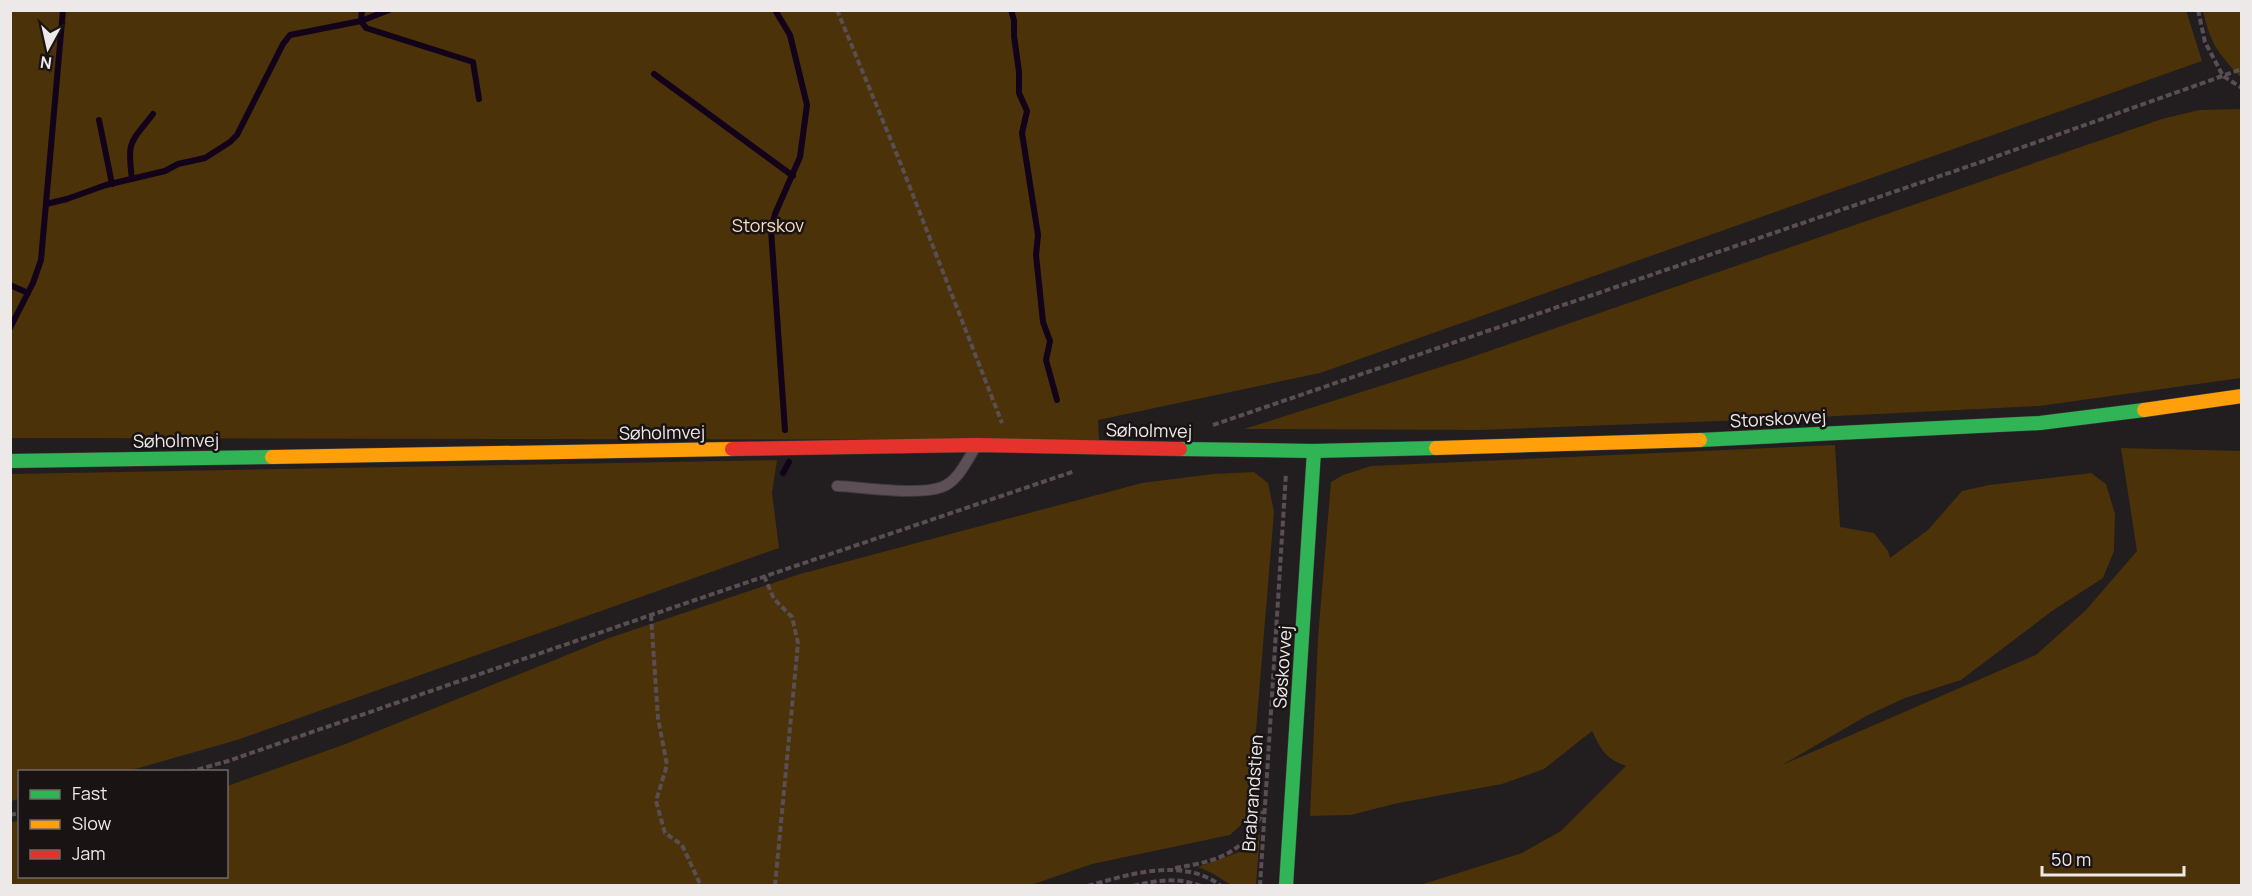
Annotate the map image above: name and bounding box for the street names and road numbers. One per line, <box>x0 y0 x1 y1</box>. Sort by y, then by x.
street label: Storskovvej <box>1729 403 1827 433</box>
street label: Søholmvej <box>1106 417 1192 443</box>
street label: Søholmvej <box>619 419 705 445</box>
street label: Søholmvej <box>133 427 219 453</box>
street label: Søskovvej <box>1267 625 1297 709</box>
street label: Brabrandstien <box>1236 734 1268 852</box>

